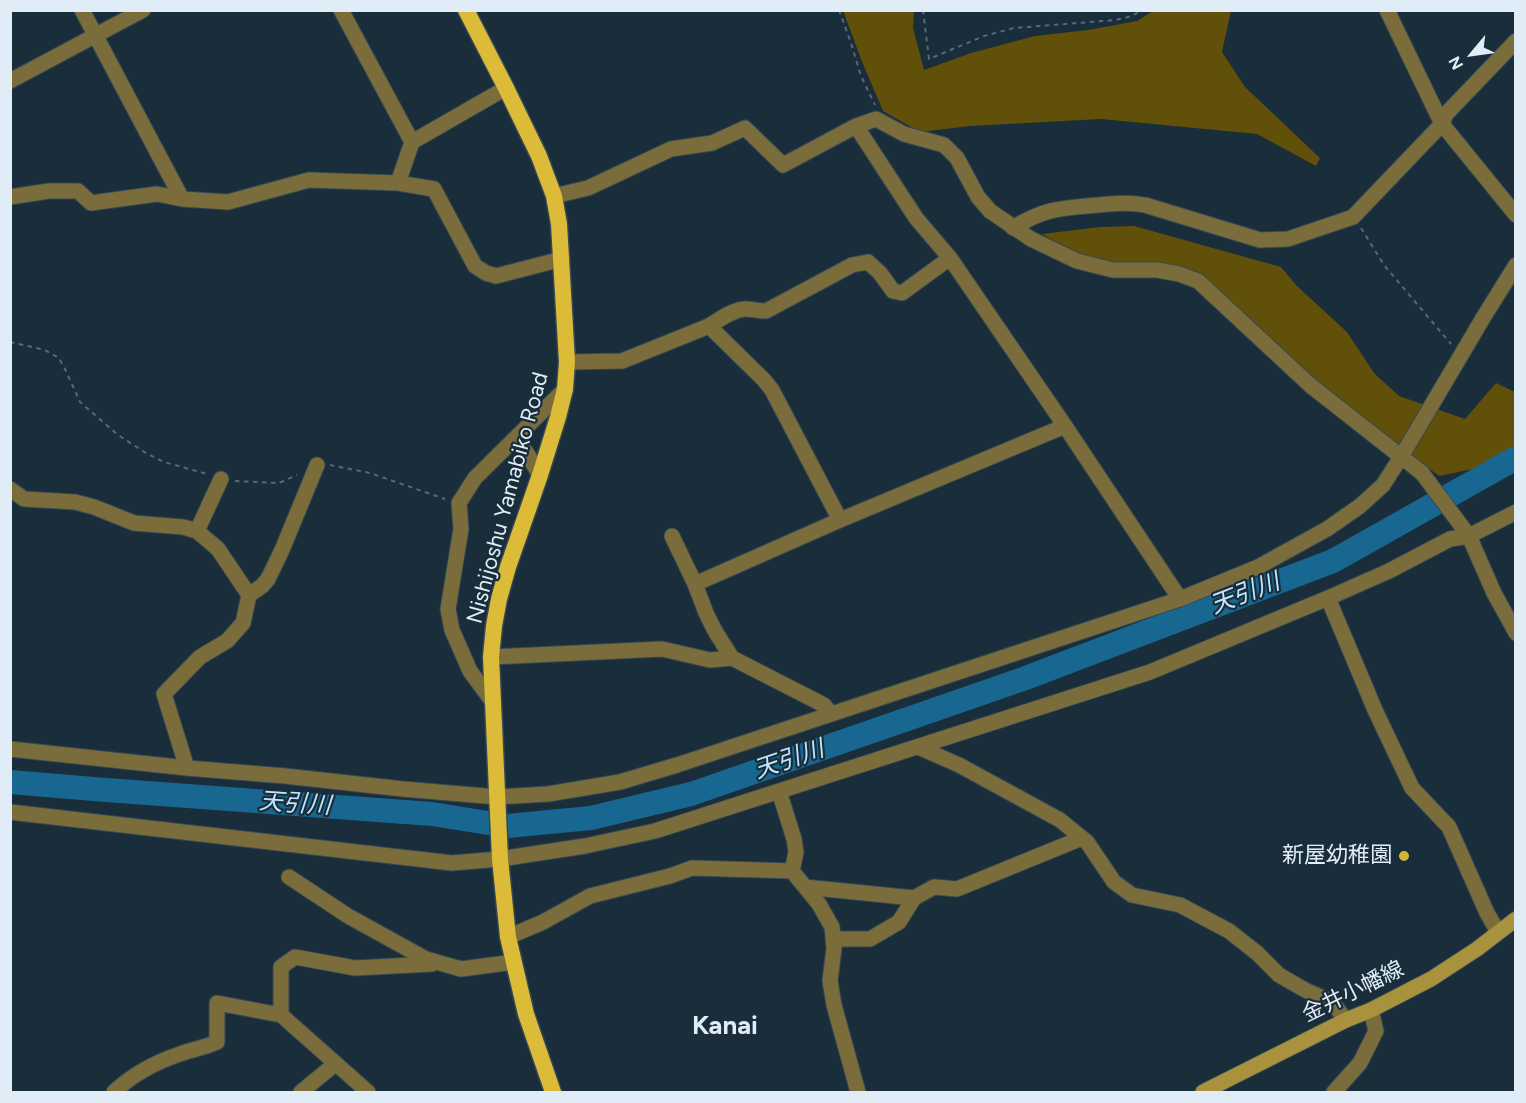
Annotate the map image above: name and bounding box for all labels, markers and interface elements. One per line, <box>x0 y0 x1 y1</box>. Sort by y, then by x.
north arrow <box>1442 24 1502 84</box>
text: N <box>1445 53 1467 73</box>
street label: Nishijoshu Yamabiko Road <box>462 369 554 627</box>
water label: 天引川 <box>1206 568 1284 620</box>
water label: 天引川 <box>750 735 828 785</box>
water label: 天引川 <box>258 787 332 821</box>
place label: 新屋幼稚園 <box>1282 843 1392 869</box>
marker: 新屋幼稚園 <box>1397 849 1411 863</box>
street label: 金井小幡線 <box>1298 956 1408 1028</box>
district label: Kanai <box>692 1010 758 1042</box>

